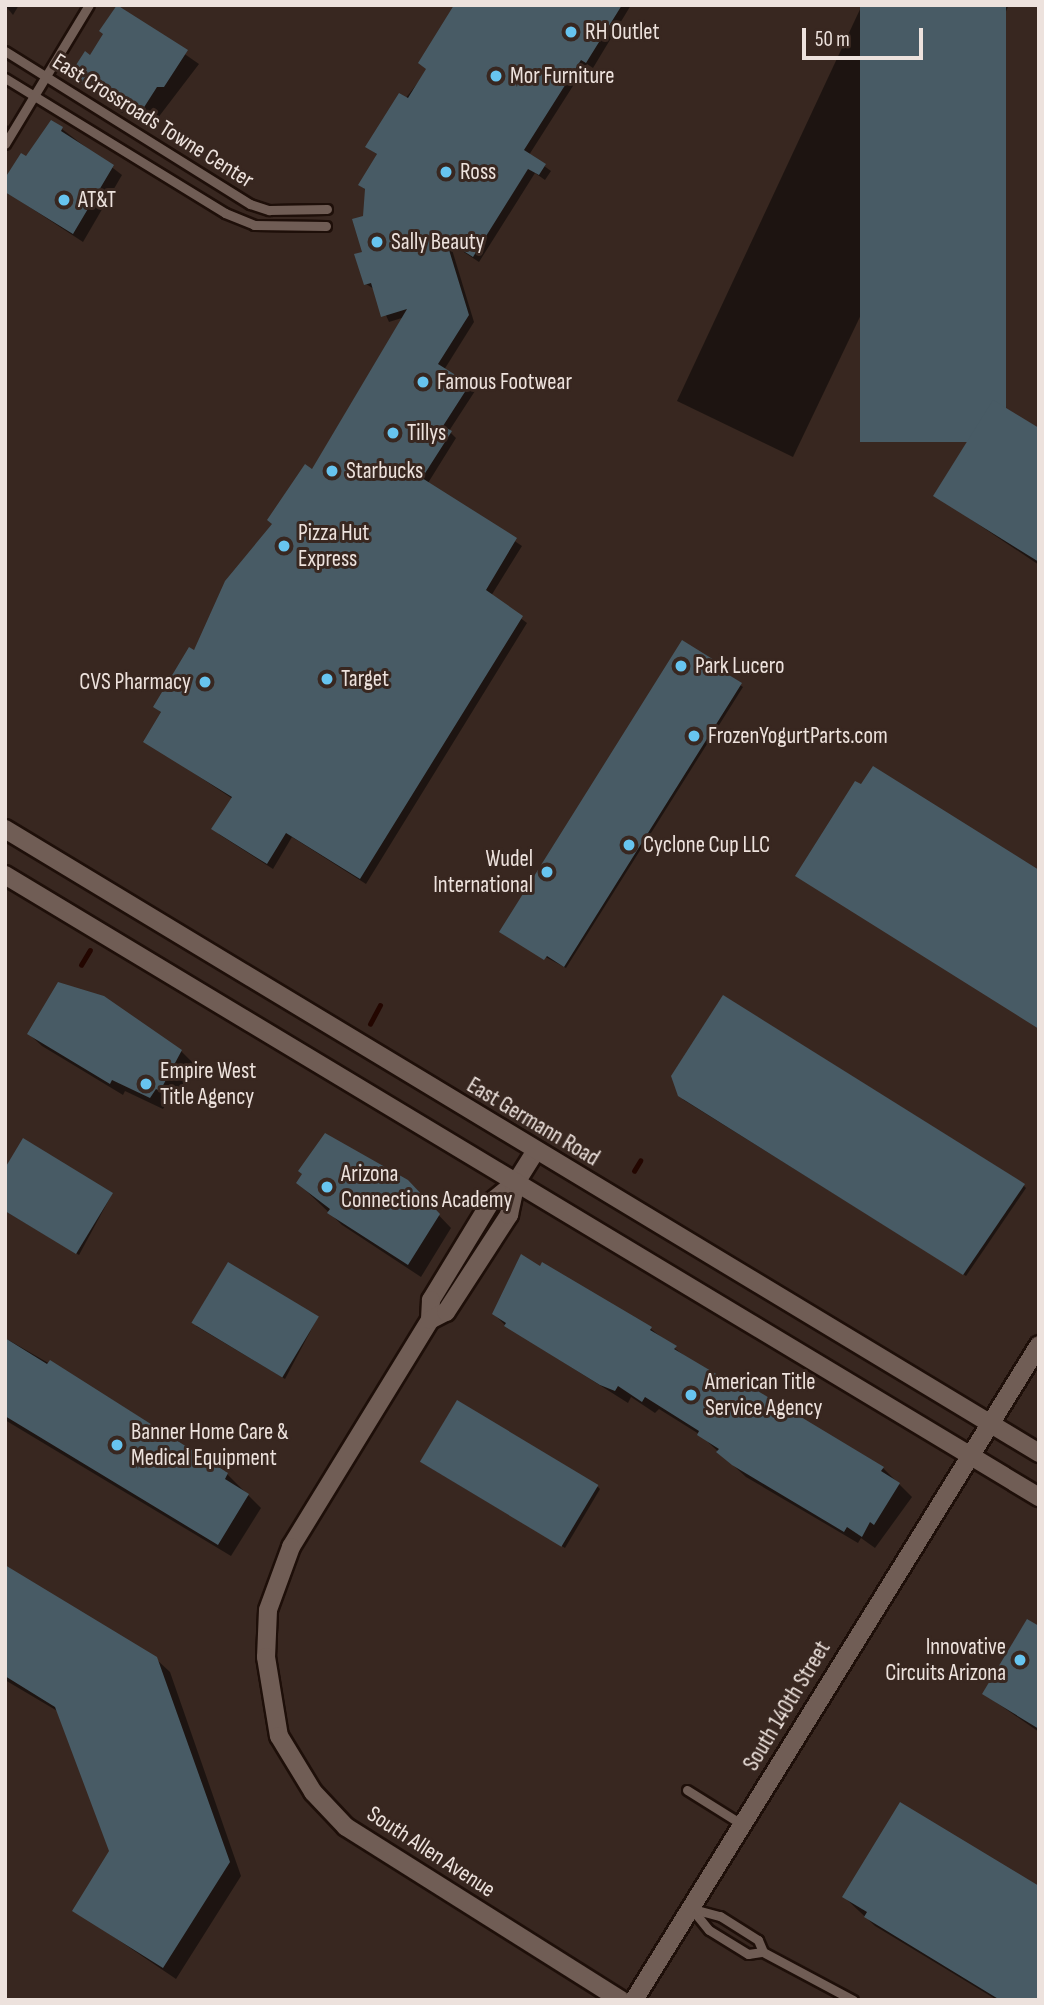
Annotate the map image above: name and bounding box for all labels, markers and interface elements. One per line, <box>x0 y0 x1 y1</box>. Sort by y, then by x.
scale bar <box>806 14 927 58</box>
place label: RH Outlet <box>585 18 659 46</box>
marker: RH Outlet <box>563 24 579 40</box>
text: 50 m <box>815 27 850 52</box>
street label: East Crossroads Towne Center <box>47 48 259 194</box>
place label: Mor Furniture <box>510 62 615 90</box>
marker: Mor Furniture <box>488 68 504 84</box>
place label: Ross <box>460 158 496 186</box>
marker: Ross <box>438 164 454 180</box>
place label: AT&T <box>78 186 116 214</box>
marker: AT&T <box>56 192 72 208</box>
place label: Sally Beauty <box>391 228 485 256</box>
marker: Sally Beauty <box>369 234 385 250</box>
place label: Famous Footwear <box>437 368 572 396</box>
marker: Famous Footwear <box>415 374 431 390</box>
place label: Tillys <box>407 419 446 447</box>
marker: Tillys <box>385 425 401 441</box>
place label: Starbucks <box>346 457 423 485</box>
marker: Starbucks <box>324 463 340 479</box>
place label: Pizza Hut Express <box>298 519 369 573</box>
marker: Pizza Hut Express <box>276 538 292 554</box>
place label: Park Lucero <box>695 652 785 680</box>
marker: Park Lucero <box>673 658 689 674</box>
place label: Target <box>341 665 389 693</box>
place label: CVS Pharmacy <box>79 668 191 696</box>
marker: Target <box>319 671 335 687</box>
marker: CVS Pharmacy <box>197 674 213 690</box>
place label: FrozenYogurtParts.com <box>708 722 888 750</box>
marker: FrozenYogurtParts.com <box>686 728 702 744</box>
place label: Cyclone Cup LLC <box>643 831 770 859</box>
marker: Cyclone Cup LLC <box>621 837 637 853</box>
place label: Wudel International <box>433 845 533 899</box>
marker: Wudel International <box>539 864 555 880</box>
place label: Empire West Title Agency <box>160 1057 256 1111</box>
street label: East Germann Road <box>462 1072 604 1172</box>
marker: Empire West Title Agency <box>138 1076 154 1092</box>
place label: Arizona Connections Academy <box>341 1160 512 1214</box>
marker: Arizona Connections Academy <box>319 1179 335 1195</box>
place label: American Title Service Agency <box>705 1368 822 1422</box>
marker: American Title Service Agency <box>683 1387 699 1403</box>
place label: Banner Home Care & Medical Equipment <box>131 1418 289 1472</box>
marker: Banner Home Care & Medical Equipment <box>109 1437 125 1453</box>
place label: Innovative Circuits Arizona <box>885 1633 1006 1687</box>
street label: South 140th Street <box>737 1636 837 1776</box>
marker: Innovative Circuits Arizona <box>1012 1652 1028 1668</box>
street label: South Allen Avenue <box>362 1800 500 1904</box>

